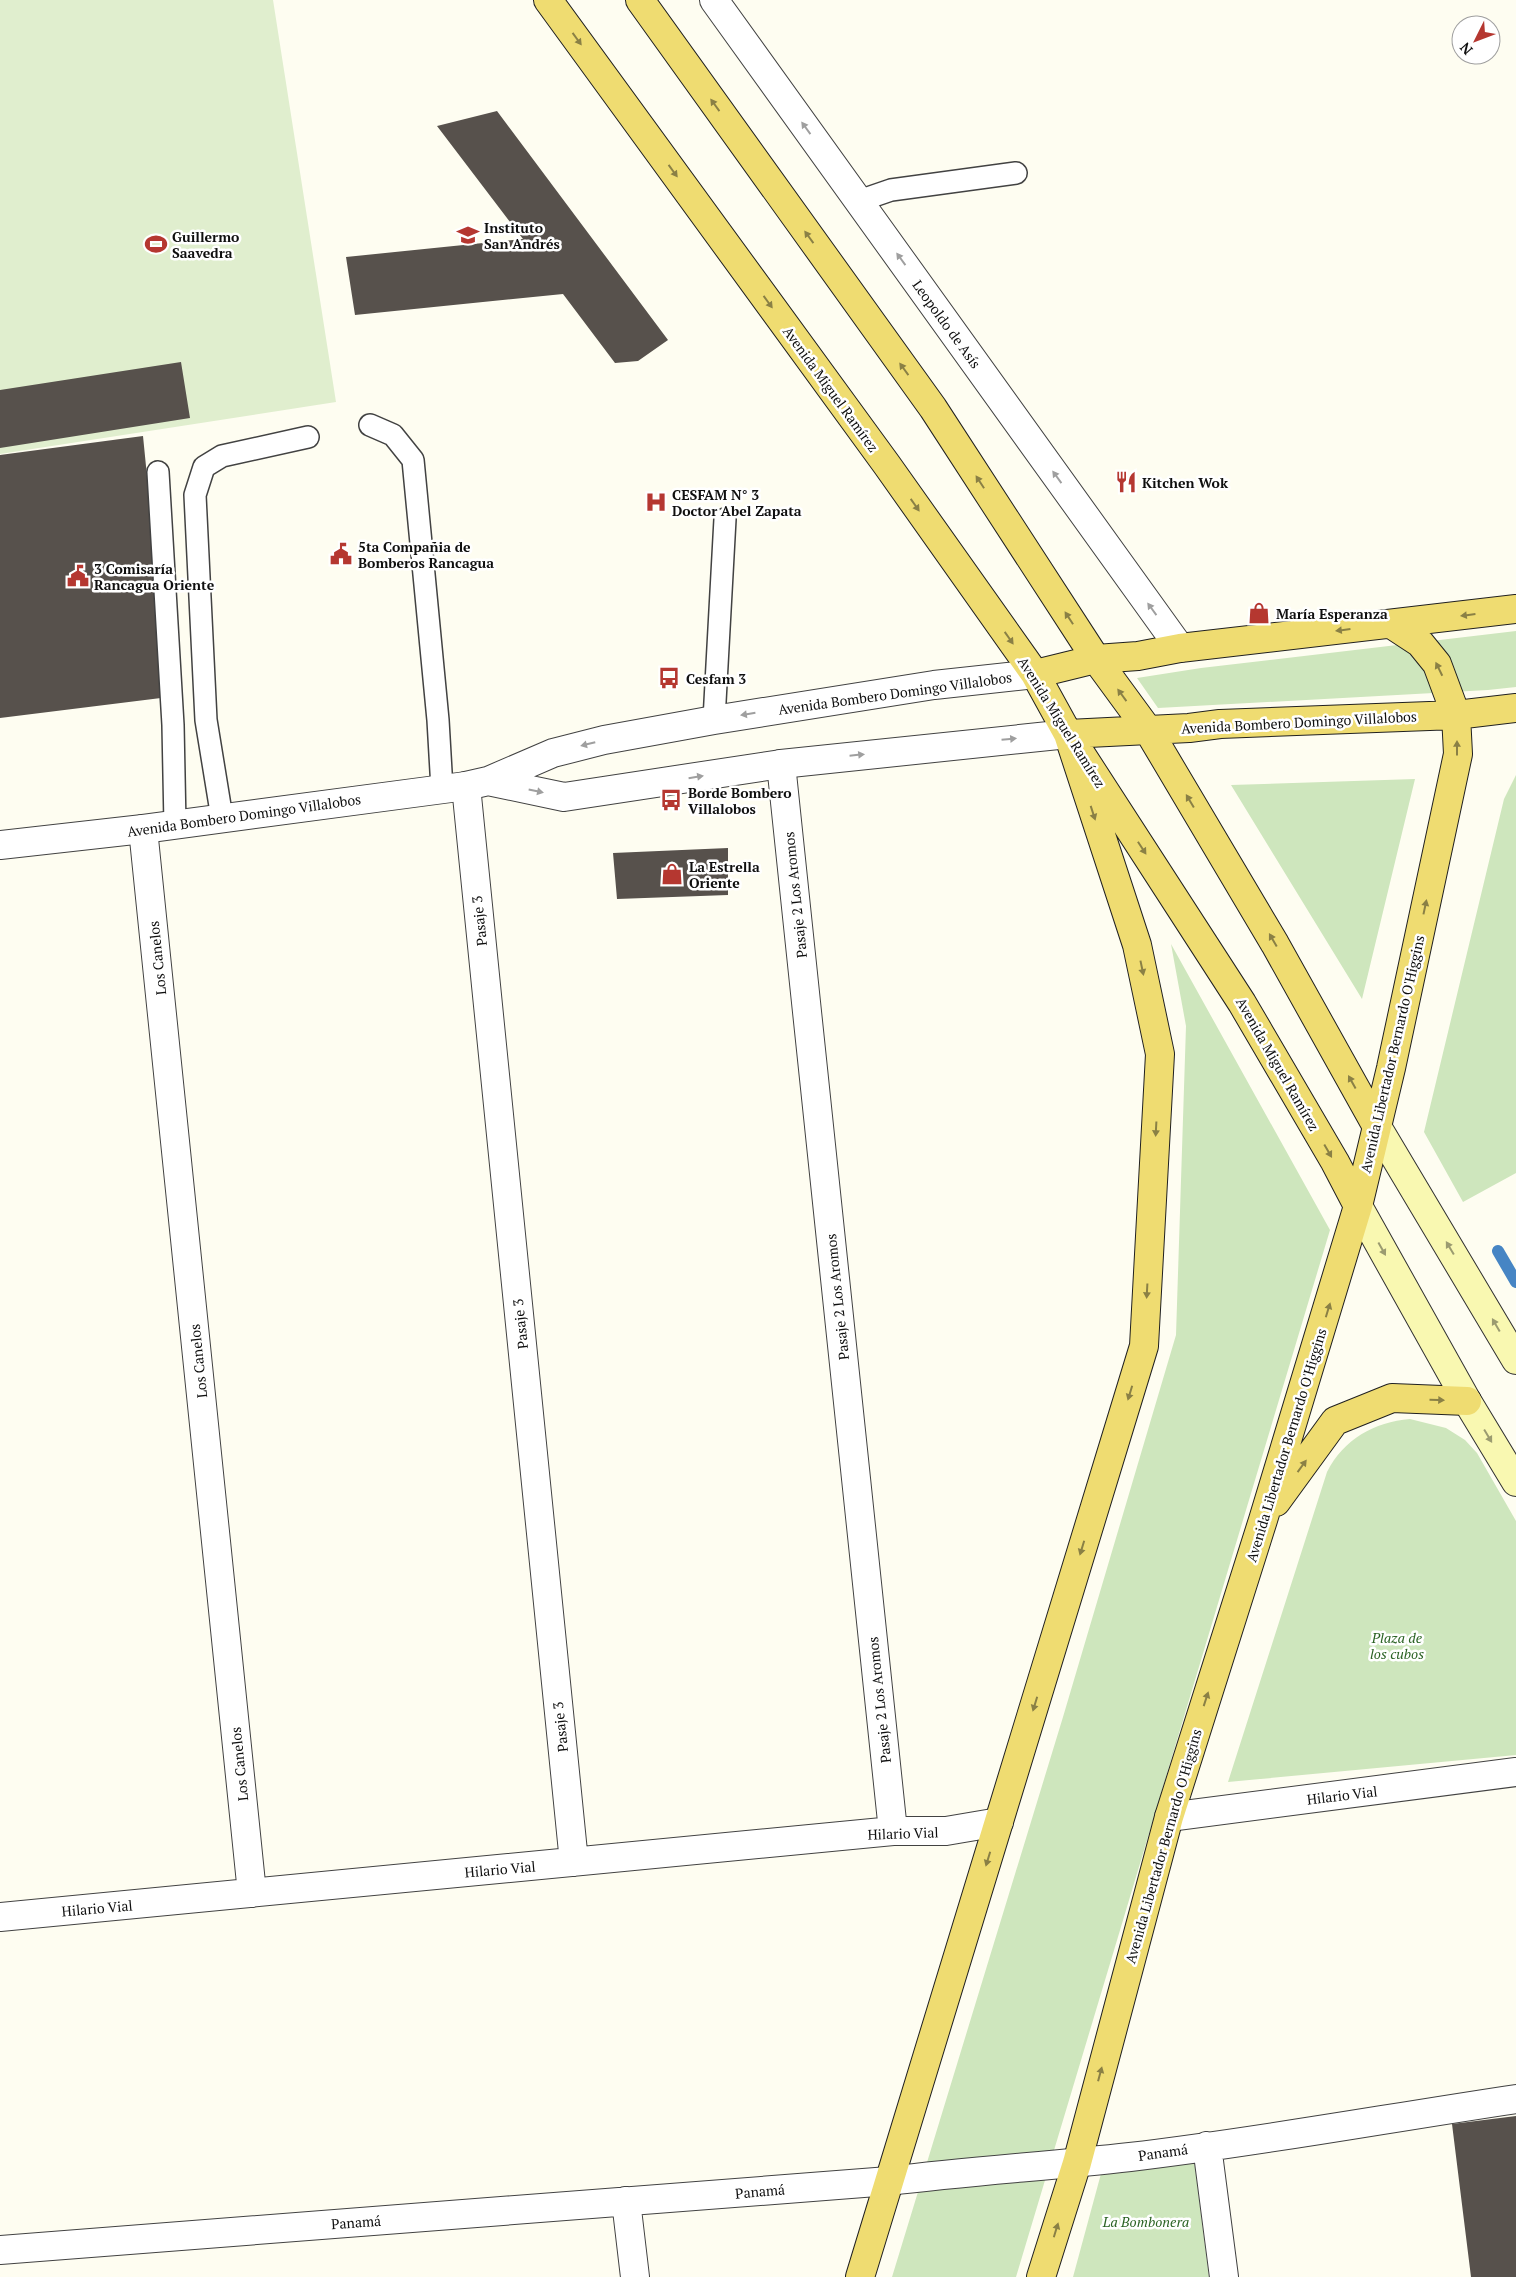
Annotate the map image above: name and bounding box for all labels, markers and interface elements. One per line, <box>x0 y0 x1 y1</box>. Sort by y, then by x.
north arrow <box>1451 15 1501 65</box>
one-way arrow <box>572 32 582 46</box>
text: N <box>1455 38 1477 59</box>
one-way arrow <box>710 98 720 112</box>
one-way arrow <box>801 121 811 134</box>
one-way arrow <box>667 164 678 177</box>
place label: Instituto San Andrés <box>484 218 560 253</box>
school or university icon: Instituto San Andrés <box>455 222 481 248</box>
place label: Guillermo Saavedra <box>172 227 239 262</box>
sports icon: Guillermo Saavedra <box>143 231 169 257</box>
one-way arrow <box>804 231 815 244</box>
one-way arrow <box>896 253 906 266</box>
street label: Leopoldo de Asís <box>908 276 986 372</box>
one-way arrow <box>763 295 773 309</box>
street label: Avenida Miguel Ramírez <box>779 322 883 456</box>
one-way arrow <box>899 362 909 376</box>
restaurant icon: Kitchen Wok <box>1113 469 1139 495</box>
one-way arrow <box>1052 470 1062 484</box>
place label: Kitchen Wok <box>1142 473 1229 492</box>
one-way arrow <box>975 475 985 489</box>
place label: CESFAM N° 3 Doctor Abel Zapata <box>672 485 802 520</box>
hospital icon: CESFAM N° 3 Doctor Abel Zapata <box>643 489 669 515</box>
one-way arrow <box>910 498 920 512</box>
place label: 5ta Compañia de Bomberos Rancagua <box>358 537 494 572</box>
public building icon: 5ta Compañia de Bomberos Rancagua <box>328 541 354 567</box>
place label: 3 Comisaría Rancagua Oriente <box>94 559 215 594</box>
public building icon: 3 Comisaría Rancagua Oriente <box>65 563 91 589</box>
shop icon: María Esperanza <box>1246 600 1272 626</box>
one-way arrow <box>1146 603 1157 616</box>
place label: María Esperanza <box>1276 604 1388 623</box>
one-way arrow <box>1459 611 1475 619</box>
one-way arrow <box>1064 612 1074 625</box>
one-way arrow <box>1334 626 1350 634</box>
one-way arrow <box>1004 631 1014 644</box>
street label: Avenida Miguel Ramírez <box>1014 653 1110 791</box>
one-way arrow <box>1435 662 1443 677</box>
bus stop icon: Cesfam 3 <box>656 665 682 691</box>
street label: Avenida Bombero Domingo Villalobos <box>777 667 1013 719</box>
place label: Cesfam 3 <box>686 669 746 688</box>
one-way arrow <box>1117 688 1127 701</box>
street label: Avenida Bombero Domingo Villalobos <box>1181 706 1417 738</box>
one-way arrow <box>739 711 755 719</box>
one-way arrow <box>1002 735 1018 743</box>
one-way arrow <box>1453 739 1461 755</box>
one-way arrow <box>581 741 596 749</box>
one-way arrow <box>849 751 865 759</box>
one-way arrow <box>688 772 704 780</box>
place label: Borde Bombero Villalobos <box>688 783 792 818</box>
one-way arrow <box>528 787 543 795</box>
bus stop icon: Borde Bombero Villalobos <box>658 787 684 813</box>
street label: Avenida Bombero Domingo Villalobos <box>126 789 362 841</box>
one-way arrow <box>1185 794 1194 807</box>
one-way arrow <box>1090 806 1098 821</box>
street label: Pasaje 2 Los Aromos <box>779 831 811 959</box>
one-way arrow <box>1137 841 1147 855</box>
place label: La Estrella Oriente <box>689 857 760 892</box>
shop icon: La Estrella Oriente <box>659 861 685 887</box>
street label: Pasaje 3 <box>467 895 491 947</box>
one-way arrow <box>1421 899 1429 914</box>
street label: Los Canelos <box>144 920 170 996</box>
one-way arrow <box>1269 933 1277 948</box>
street label: Avenida Libertador Bernardo O'Higgins <box>1355 933 1429 1175</box>
one-way arrow <box>1138 961 1146 977</box>
street label: Avenida Miguel Ramírez <box>1232 994 1324 1134</box>
one-way arrow <box>1348 1075 1356 1090</box>
one-way arrow <box>1151 1121 1159 1137</box>
one-way arrow <box>1324 1145 1333 1158</box>
street label: Pasaje 2 Los Aromos <box>821 1233 853 1361</box>
one-way arrow <box>1445 1241 1454 1254</box>
one-way arrow <box>1377 1242 1386 1256</box>
one-way arrow <box>1142 1283 1150 1299</box>
street label: Pasaje 3 <box>508 1298 532 1350</box>
one-way arrow <box>1324 1302 1332 1317</box>
one-way arrow <box>1491 1318 1500 1331</box>
street label: Los Canelos <box>185 1323 211 1399</box>
street label: Avenida Libertador Bernardo O'Higgins <box>1241 1326 1331 1564</box>
one-way arrow <box>1125 1385 1133 1400</box>
one-way arrow <box>1429 1396 1445 1404</box>
one-way arrow <box>1483 1429 1492 1442</box>
one-way arrow <box>1297 1459 1307 1473</box>
one-way arrow <box>1078 1541 1086 1556</box>
park label: Plaza de los cubos <box>1370 1628 1424 1663</box>
street label: Pasaje 2 Los Aromos <box>863 1636 895 1764</box>
one-way arrow <box>1203 1691 1211 1706</box>
one-way arrow <box>1031 1696 1039 1711</box>
street label: Pasaje 3 <box>548 1701 572 1753</box>
street label: Los Canelos <box>226 1726 252 1802</box>
street label: Avenida Libertador Bernardo O'Higgins <box>1120 1726 1206 1966</box>
street label: Hilario Vial <box>1306 1781 1378 1809</box>
street label: Hilario Vial <box>867 1822 939 1844</box>
one-way arrow <box>983 1852 991 1867</box>
street label: Hilario Vial <box>464 1856 536 1882</box>
street label: Hilario Vial <box>61 1895 133 1921</box>
one-way arrow <box>1097 2067 1105 2082</box>
street label: Panamá <box>1137 2139 1189 2165</box>
street label: Panamá <box>734 2179 786 2203</box>
street label: Panamá <box>330 2211 382 2233</box>
park label: La Bombonera <box>1102 2212 1189 2231</box>
one-way arrow <box>1052 2223 1060 2238</box>

